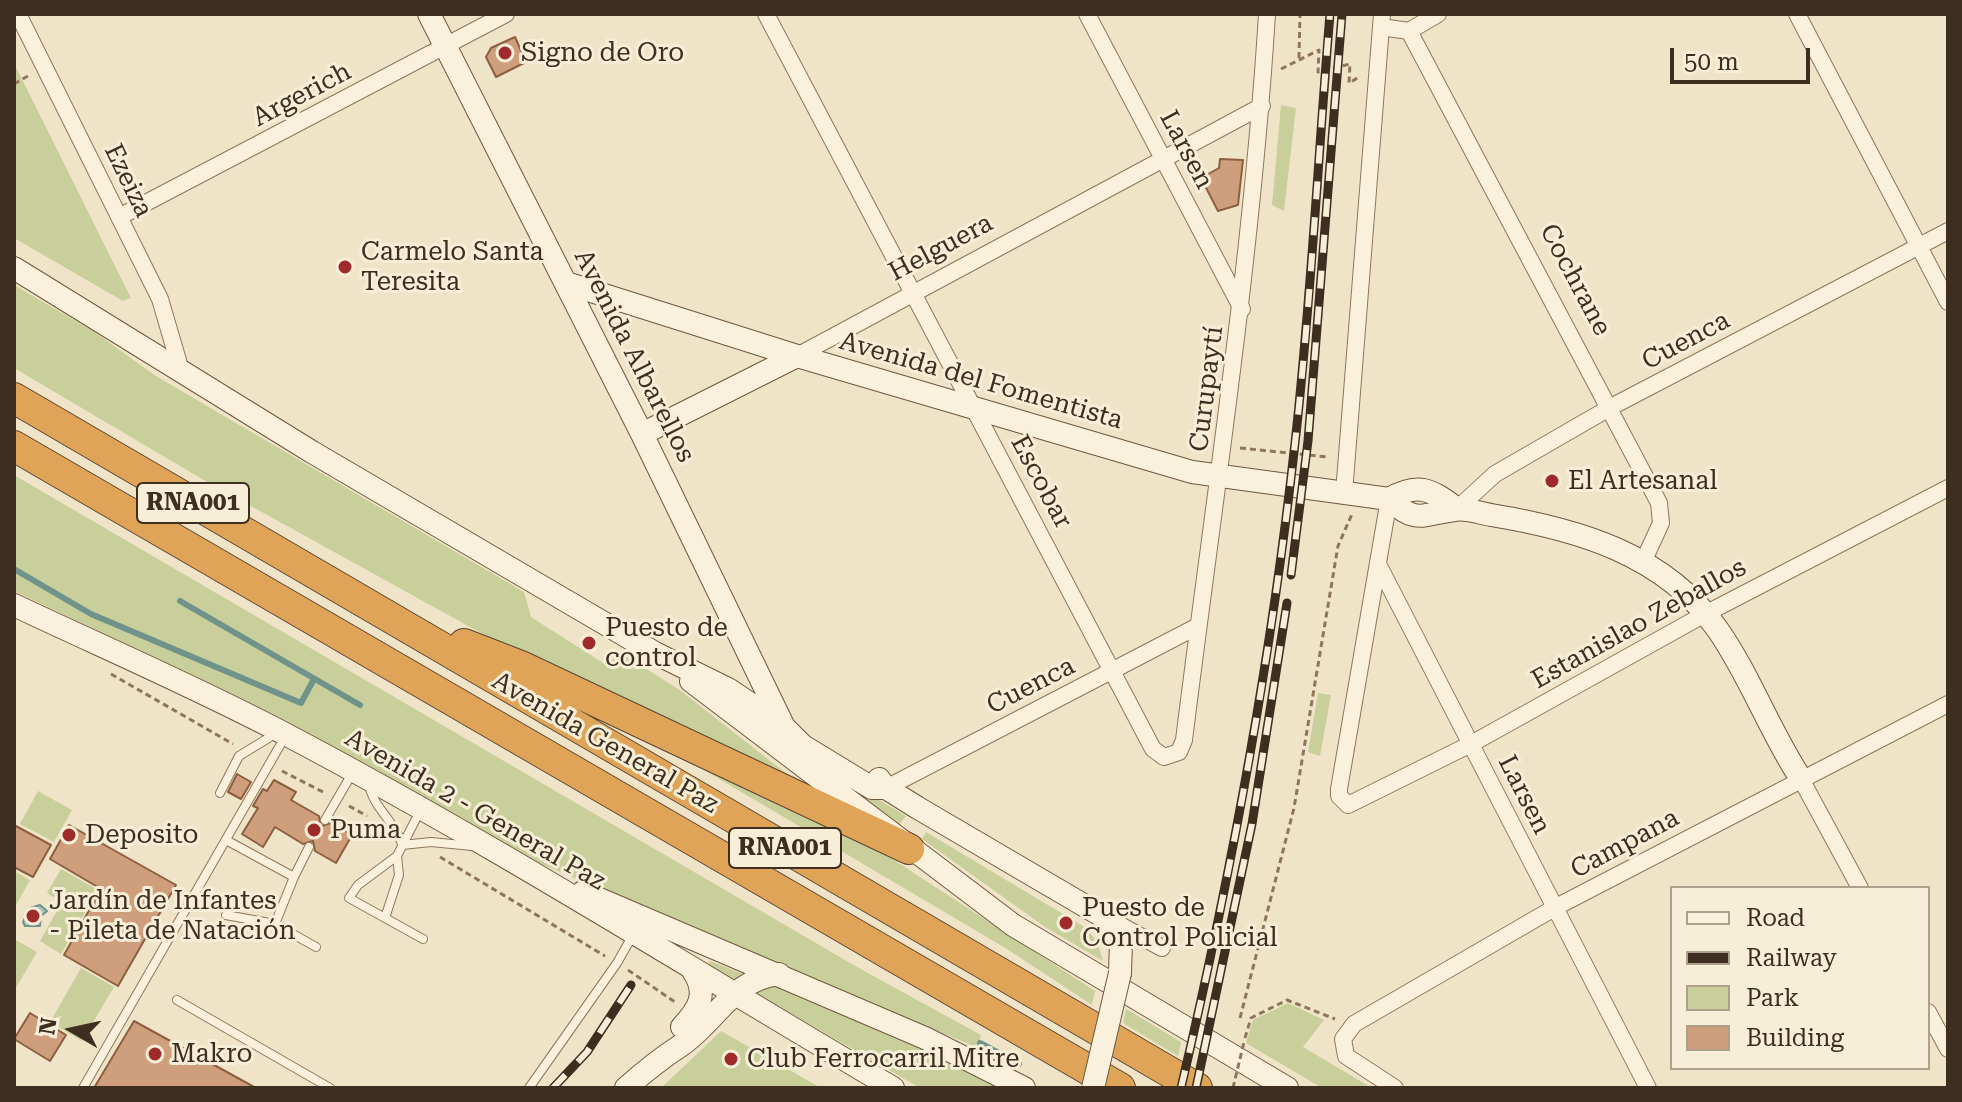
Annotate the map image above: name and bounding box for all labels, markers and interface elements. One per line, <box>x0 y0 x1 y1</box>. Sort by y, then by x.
scale bar <box>1674 32 1814 82</box>
place label: Signo de Oro <box>521 37 684 69</box>
marker: Signo de Oro <box>496 44 514 62</box>
text: 50 m <box>1684 48 1739 76</box>
street label: Argerich <box>247 56 357 134</box>
street label: Larsen <box>1152 105 1220 195</box>
street label: Ezeiza <box>97 139 159 223</box>
street label: Helguera <box>884 208 998 288</box>
street label: Cochrane <box>1533 219 1617 341</box>
place label: Carmelo Santa Teresita <box>361 236 544 298</box>
street label: Avenida Albarellos <box>567 244 701 468</box>
marker: Carmelo Santa Teresita <box>336 258 354 276</box>
street label: Cuenca <box>1637 305 1735 377</box>
street label: Curupaytí <box>1184 324 1230 454</box>
street label: Avenida del Fomentista <box>836 326 1126 436</box>
street label: Escobar <box>1004 430 1078 534</box>
place label: El Artesanal <box>1568 465 1717 497</box>
marker: El Artesanal <box>1543 472 1561 490</box>
road number: RNA001 <box>137 483 249 523</box>
street label: Estanislao Zeballos <box>1526 552 1752 696</box>
place label: Puesto de control <box>605 612 728 674</box>
marker: Puesto de control <box>580 634 598 652</box>
street label: Cuenca <box>982 651 1080 721</box>
street label: Avenida General Paz <box>486 665 724 821</box>
street label: Avenida 2 - General Paz <box>339 723 611 897</box>
street label: Larsen <box>1491 750 1557 840</box>
street label: Campana <box>1566 802 1684 886</box>
place label: Puma <box>330 814 401 846</box>
place label: Deposito <box>85 819 199 851</box>
marker: Puma <box>305 821 323 839</box>
marker: Deposito <box>60 826 78 844</box>
road number: RNA001 <box>729 828 841 868</box>
place label: Jardín de Infantes - Pileta de Natación <box>49 885 295 946</box>
legend <box>1670 886 1930 1070</box>
place label: Puesto de Control Policial <box>1082 892 1278 954</box>
text: Road <box>1746 904 1805 932</box>
marker: Jardín de Infantes - Pileta de Natación <box>24 907 42 925</box>
marker: Puesto de Control Policial <box>1057 914 1075 932</box>
text: Railway <box>1746 944 1837 972</box>
text: Park <box>1746 984 1799 1012</box>
north arrow <box>32 990 112 1070</box>
text: N <box>34 1016 61 1037</box>
text: Building <box>1746 1024 1844 1052</box>
place label: Makro <box>171 1038 252 1070</box>
place label: Club Ferrocarril Mitre <box>747 1043 1019 1075</box>
marker: Makro <box>146 1045 164 1063</box>
marker: Club Ferrocarril Mitre <box>722 1050 740 1068</box>

